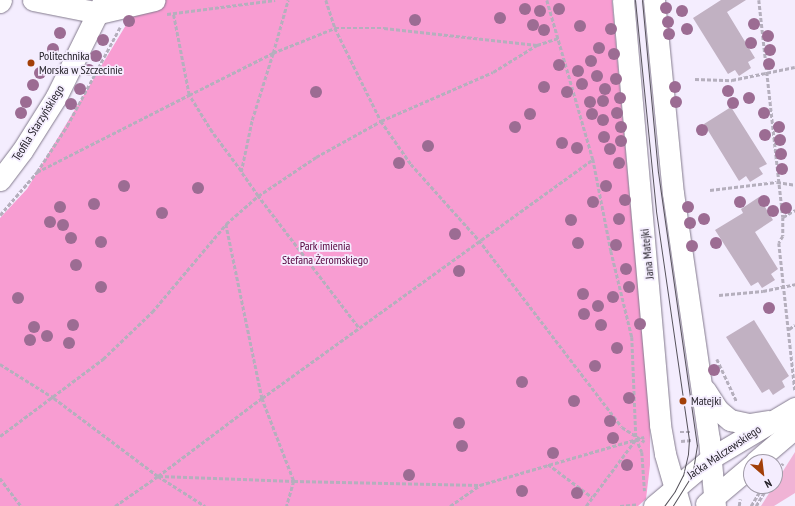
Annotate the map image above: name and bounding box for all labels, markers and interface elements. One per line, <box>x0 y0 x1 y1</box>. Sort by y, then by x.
place label: Politechnika Morska w Szczecinie <box>39 49 123 77</box>
marker: Politechnika Morska w Szczecinie <box>26 58 36 68</box>
street label: Teofila Starzyńskiego <box>9 82 67 164</box>
street label: Jana Matejki <box>637 228 657 280</box>
park label: Park imienia Stefana Żeromskiego <box>282 239 368 267</box>
place label: Matejki <box>691 394 721 408</box>
marker: Matejki <box>678 396 688 406</box>
street label: Jacka Malczewskiego <box>684 422 764 482</box>
north arrow <box>743 454 783 494</box>
text: N <box>762 476 774 491</box>

